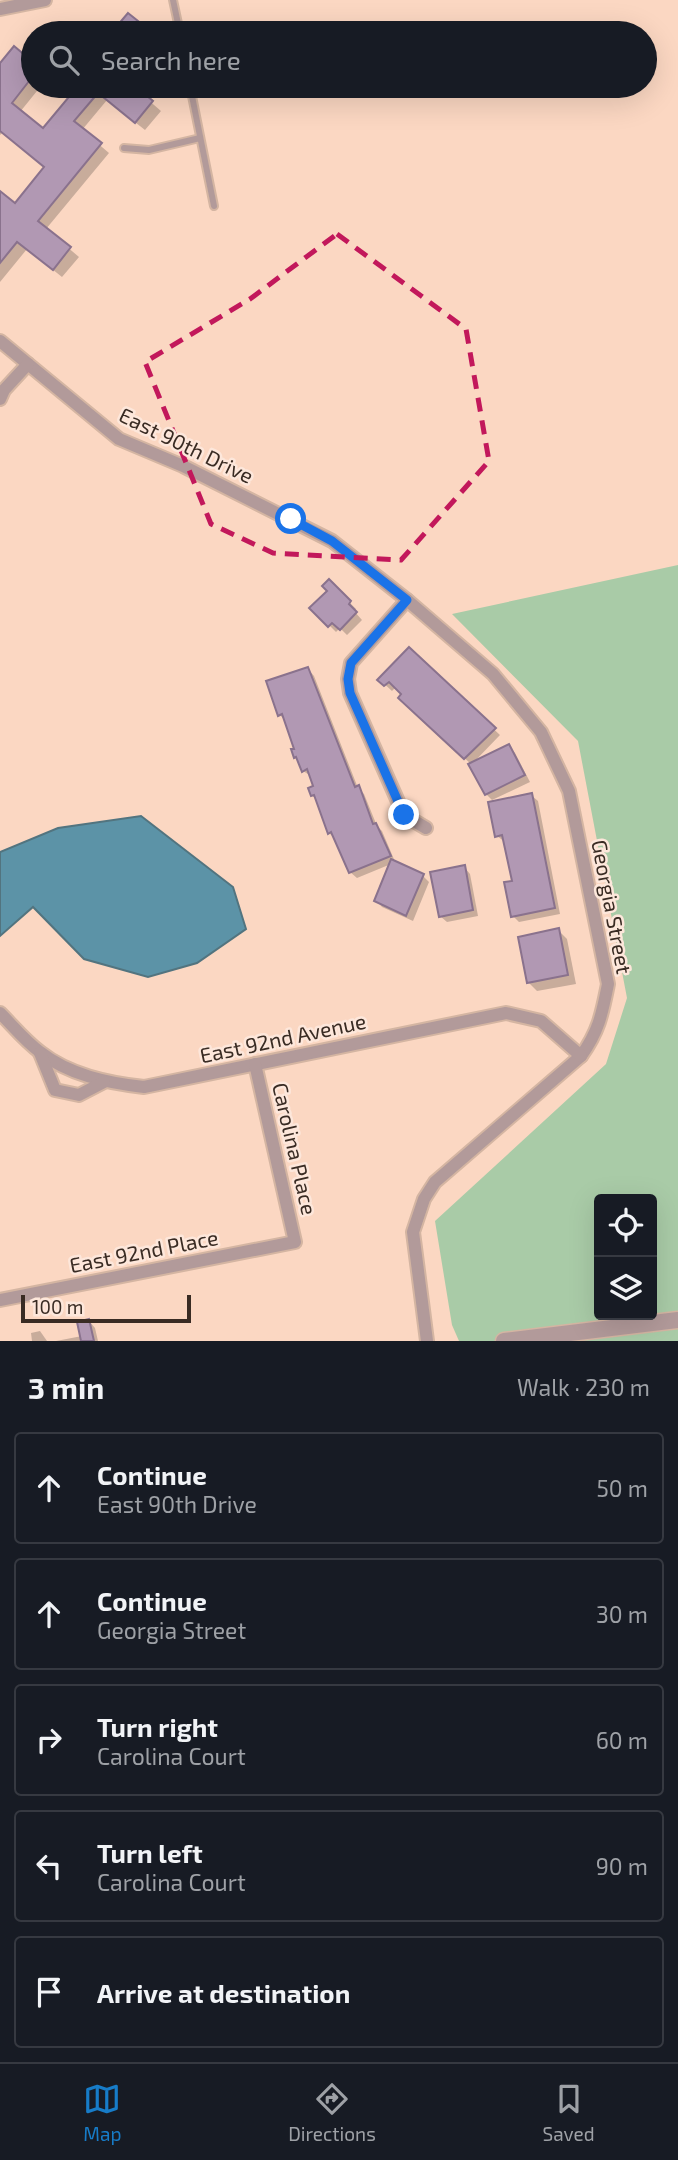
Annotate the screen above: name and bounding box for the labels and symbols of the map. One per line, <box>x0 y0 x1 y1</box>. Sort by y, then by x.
street label: East 90th Drive <box>116 401 258 488</box>
route start <box>275 503 306 534</box>
route end <box>388 799 419 830</box>
street label: Georgia Street <box>587 837 638 976</box>
street label: East 92nd Avenue <box>197 1008 368 1067</box>
street label: Carolina Place <box>268 1080 323 1217</box>
street label: East 92nd Place <box>67 1224 220 1277</box>
scale bar <box>21 1292 191 1324</box>

